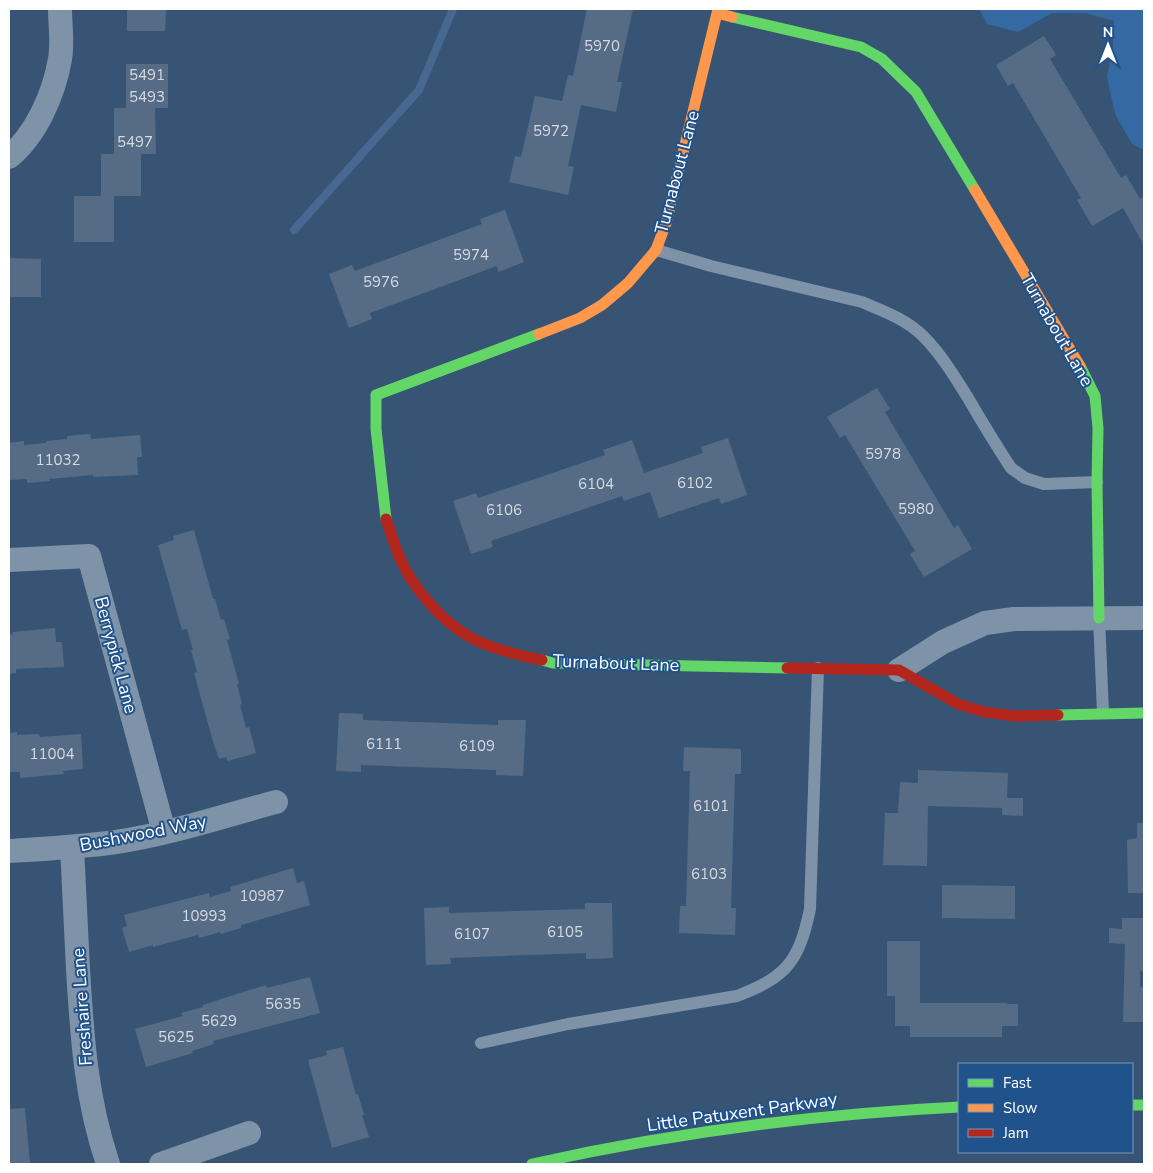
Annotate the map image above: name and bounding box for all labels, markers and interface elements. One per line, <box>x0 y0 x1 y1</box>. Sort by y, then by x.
north arrow <box>1083 20 1133 70</box>
text: N <box>1103 23 1113 42</box>
house number: 5970 <box>584 36 620 56</box>
house number: 5491 <box>129 65 165 85</box>
house number: 5493 <box>129 87 165 107</box>
street label: Turnabout Lane <box>649 108 705 236</box>
house number: 5972 <box>533 121 569 141</box>
house number: 5497 <box>117 132 153 152</box>
house number: 5974 <box>453 245 489 265</box>
street label: Turnabout Lane <box>1015 269 1099 391</box>
house number: 5976 <box>363 272 399 292</box>
house number: 5978 <box>865 444 901 464</box>
house number: 11032 <box>35 450 81 470</box>
house number: 6102 <box>677 473 713 493</box>
house number: 6104 <box>578 474 614 494</box>
house number: 5980 <box>898 499 934 519</box>
house number: 6106 <box>486 500 522 520</box>
street label: Berrypick Lane <box>89 594 143 716</box>
street label: Turnabout Lane <box>552 649 680 677</box>
house number: 6111 <box>366 734 402 754</box>
house number: 6109 <box>459 736 495 756</box>
house number: 11004 <box>29 744 75 764</box>
house number: 6101 <box>693 796 729 816</box>
street label: Bushwood Way <box>78 809 209 857</box>
house number: 6103 <box>691 864 727 884</box>
house number: 10987 <box>239 886 285 906</box>
house number: 10993 <box>181 906 227 926</box>
house number: 6105 <box>547 922 583 942</box>
house number: 6107 <box>454 924 490 944</box>
street label: Freshaire Lane <box>66 947 98 1067</box>
house number: 5635 <box>265 994 301 1014</box>
house number: 5629 <box>201 1011 237 1031</box>
house number: 5625 <box>158 1027 194 1047</box>
legend <box>958 1063 1133 1153</box>
text: Fast <box>1003 1073 1032 1093</box>
street label: Little Patuxent Parkway <box>645 1087 839 1137</box>
text: Slow <box>1003 1098 1038 1118</box>
text: Jam <box>1002 1123 1029 1143</box>

